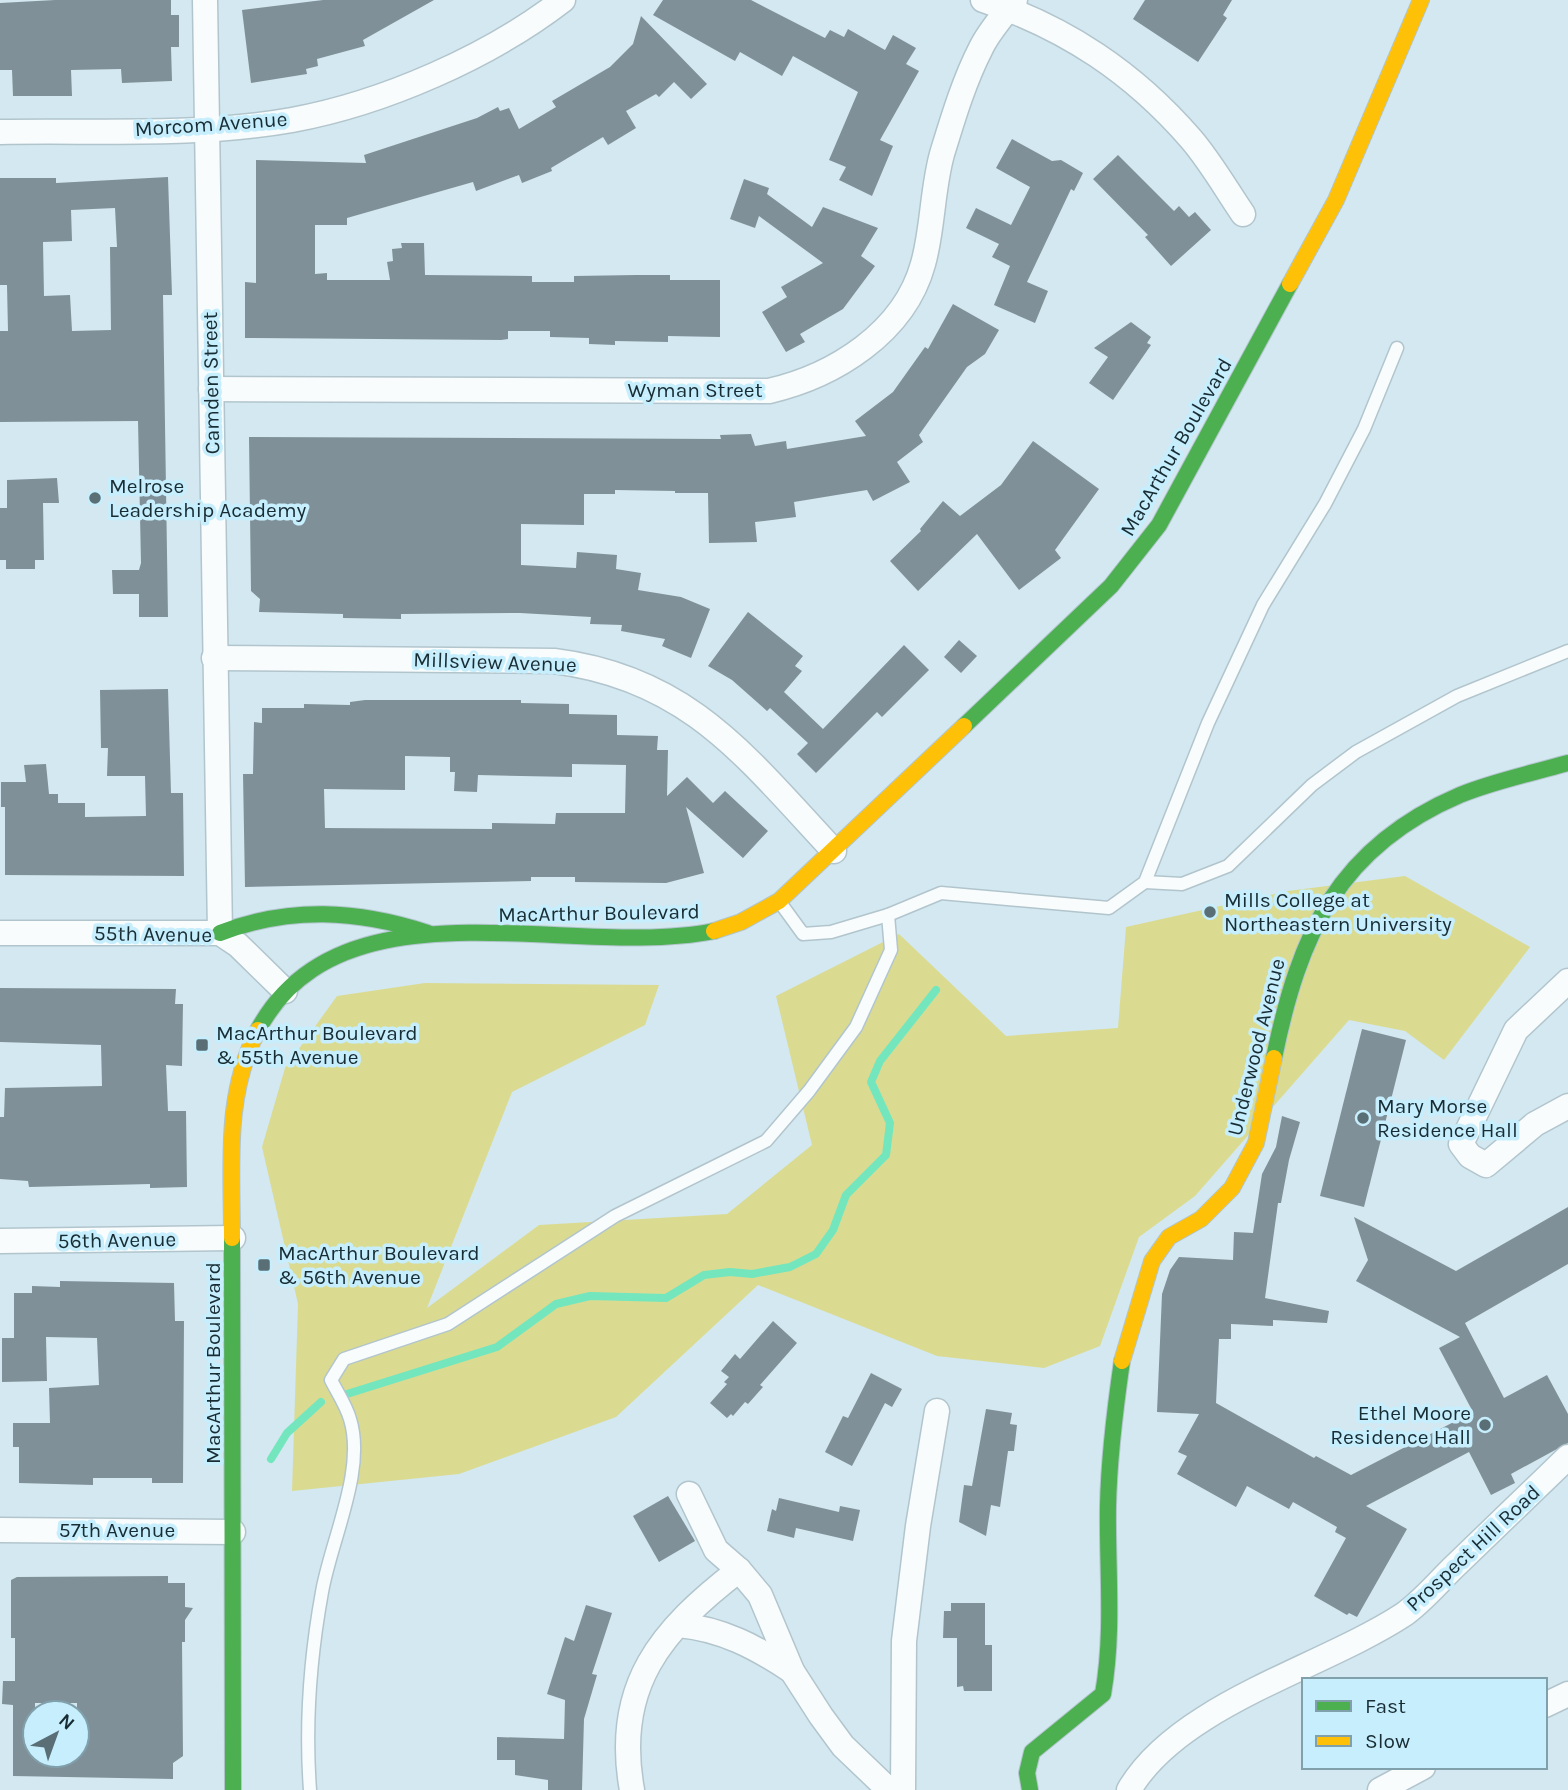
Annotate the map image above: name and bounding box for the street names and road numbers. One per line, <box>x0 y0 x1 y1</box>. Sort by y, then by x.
street label: Morcom Avenue <box>134 107 288 141</box>
street label: Camden Street <box>198 311 224 455</box>
street label: MacArthur Boulevard <box>1115 354 1237 540</box>
street label: Wyman Street <box>627 378 763 402</box>
street label: Millsview Avenue <box>413 647 577 677</box>
street label: MacArthur Boulevard <box>498 899 700 927</box>
street label: 55th Avenue <box>94 921 212 947</box>
street label: Underwood Avenue <box>1222 956 1290 1138</box>
street label: 56th Avenue <box>58 1227 176 1253</box>
street label: MacArthur Boulevard <box>201 1262 225 1464</box>
street label: Prospect Hill Road <box>1401 1480 1545 1616</box>
street label: 57th Avenue <box>59 1518 175 1542</box>

